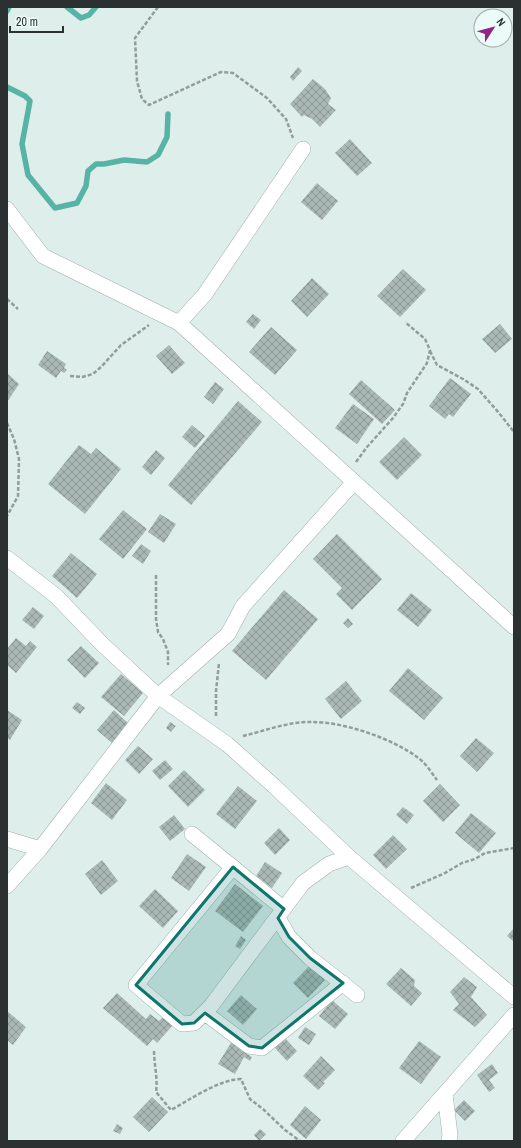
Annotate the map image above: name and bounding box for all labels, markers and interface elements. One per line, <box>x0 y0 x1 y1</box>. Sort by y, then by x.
scale bar <box>10 8 63 34</box>
north arrow <box>473 8 513 48</box>
text: 20 m <box>16 14 38 30</box>
text: N <box>494 15 509 29</box>

